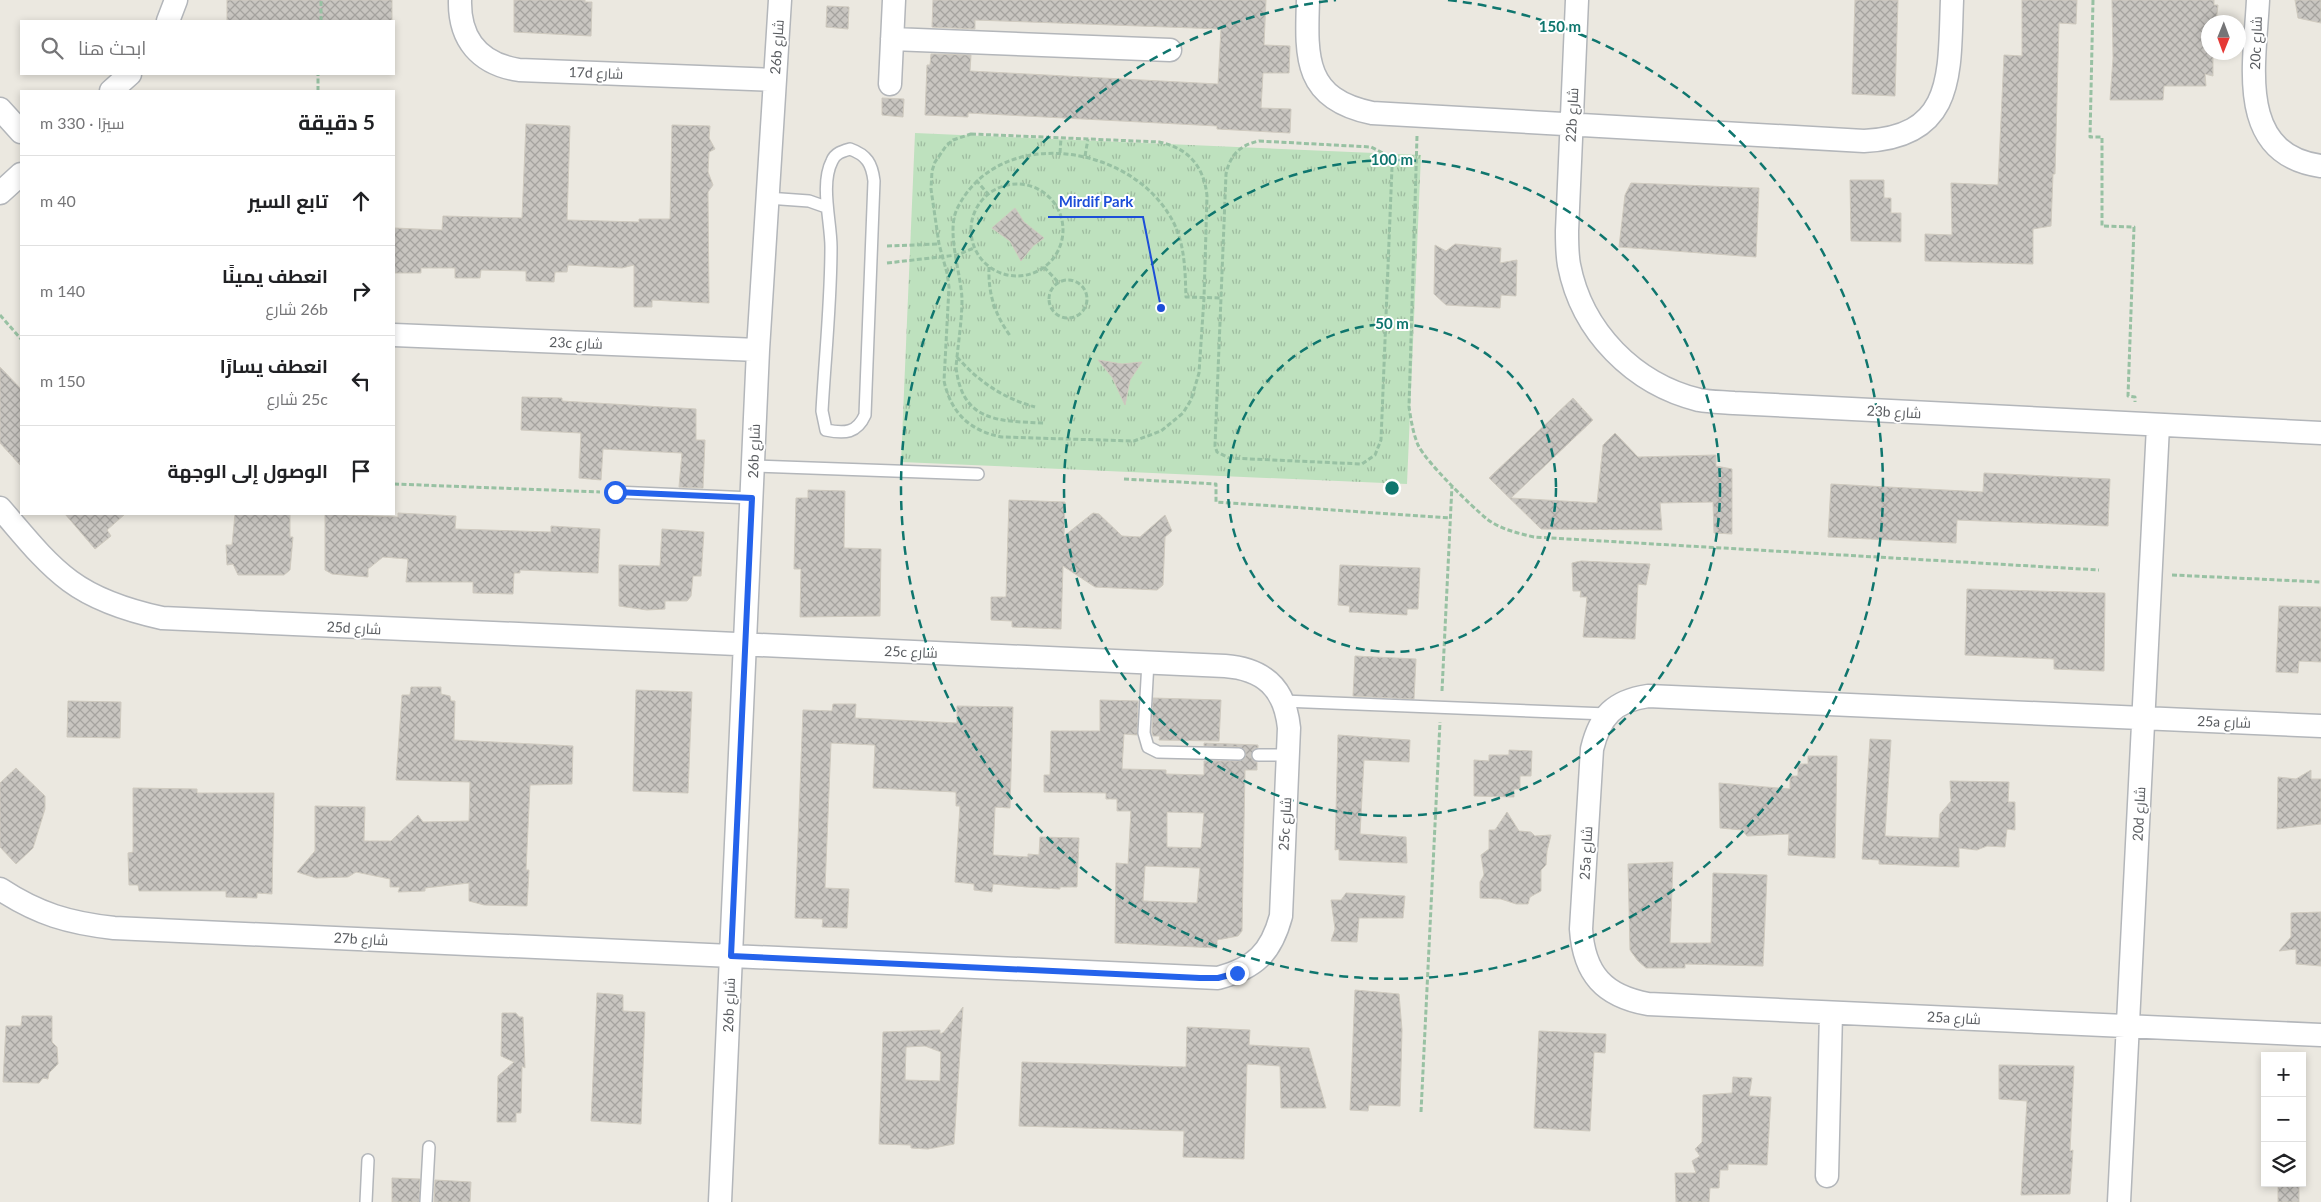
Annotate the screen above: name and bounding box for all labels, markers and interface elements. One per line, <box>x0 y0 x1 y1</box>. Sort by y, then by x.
north arrow <box>2201 15 2246 60</box>
street label: 20c شارع <box>2246 16 2266 70</box>
text: 150 m <box>1539 17 1581 35</box>
street label: 26b شارع <box>766 19 788 75</box>
search box <box>20 20 395 75</box>
icon: search <box>38 34 66 62</box>
text: ابحث هنا <box>78 36 146 59</box>
street label: 17d شارع <box>568 63 624 83</box>
street label: 22b شارع <box>1562 87 1582 143</box>
text: 5 دقيقة <box>298 109 375 134</box>
text: سيرًا · 330 m <box>40 113 125 132</box>
text: 100 m <box>1371 150 1413 168</box>
icon: ahead <box>347 187 375 215</box>
callout: Mirdif Park <box>1048 187 1143 217</box>
text: تابع السير <box>248 189 328 212</box>
text: 40 m <box>40 191 76 210</box>
text: Mirdif Park <box>1059 192 1134 210</box>
text: انعطف يمينًا <box>222 264 328 287</box>
icon: right <box>347 277 375 305</box>
text: 140 m <box>40 281 85 300</box>
text: 26b شارع <box>265 299 328 318</box>
text: 50 m <box>1375 314 1409 332</box>
street label: 23c شارع <box>549 333 603 353</box>
text: انعطف يسارًا <box>220 354 328 377</box>
icon: left <box>347 367 375 395</box>
text: 150 m <box>40 371 85 390</box>
text: 25c شارع <box>267 389 328 408</box>
street label: 23b شارع <box>1866 402 1922 422</box>
street label: 26b شارع <box>744 423 764 479</box>
icon: arrive <box>347 457 375 485</box>
text: الوصول إلى الوجهة <box>167 459 328 482</box>
centre of rings <box>1383 479 1401 497</box>
route start <box>604 481 627 504</box>
street label: 25d شارع <box>326 618 382 638</box>
street label: 25c شارع <box>884 642 938 662</box>
street label: 25a شارع <box>2197 712 2251 732</box>
street label: 20d شارع <box>2129 786 2149 842</box>
street label: 25c شارع <box>1275 797 1295 851</box>
street label: 25a شارع <box>1576 826 1596 880</box>
street label: 27b شارع <box>333 929 389 949</box>
route end <box>1226 962 1249 985</box>
street label: 26b شارع <box>719 977 739 1033</box>
street label: 25a شارع <box>1927 1008 1981 1028</box>
map controls <box>2261 1052 2306 1187</box>
button: + <box>2261 1052 2306 1097</box>
button: − <box>2261 1097 2306 1142</box>
button: layers <box>2261 1142 2306 1187</box>

